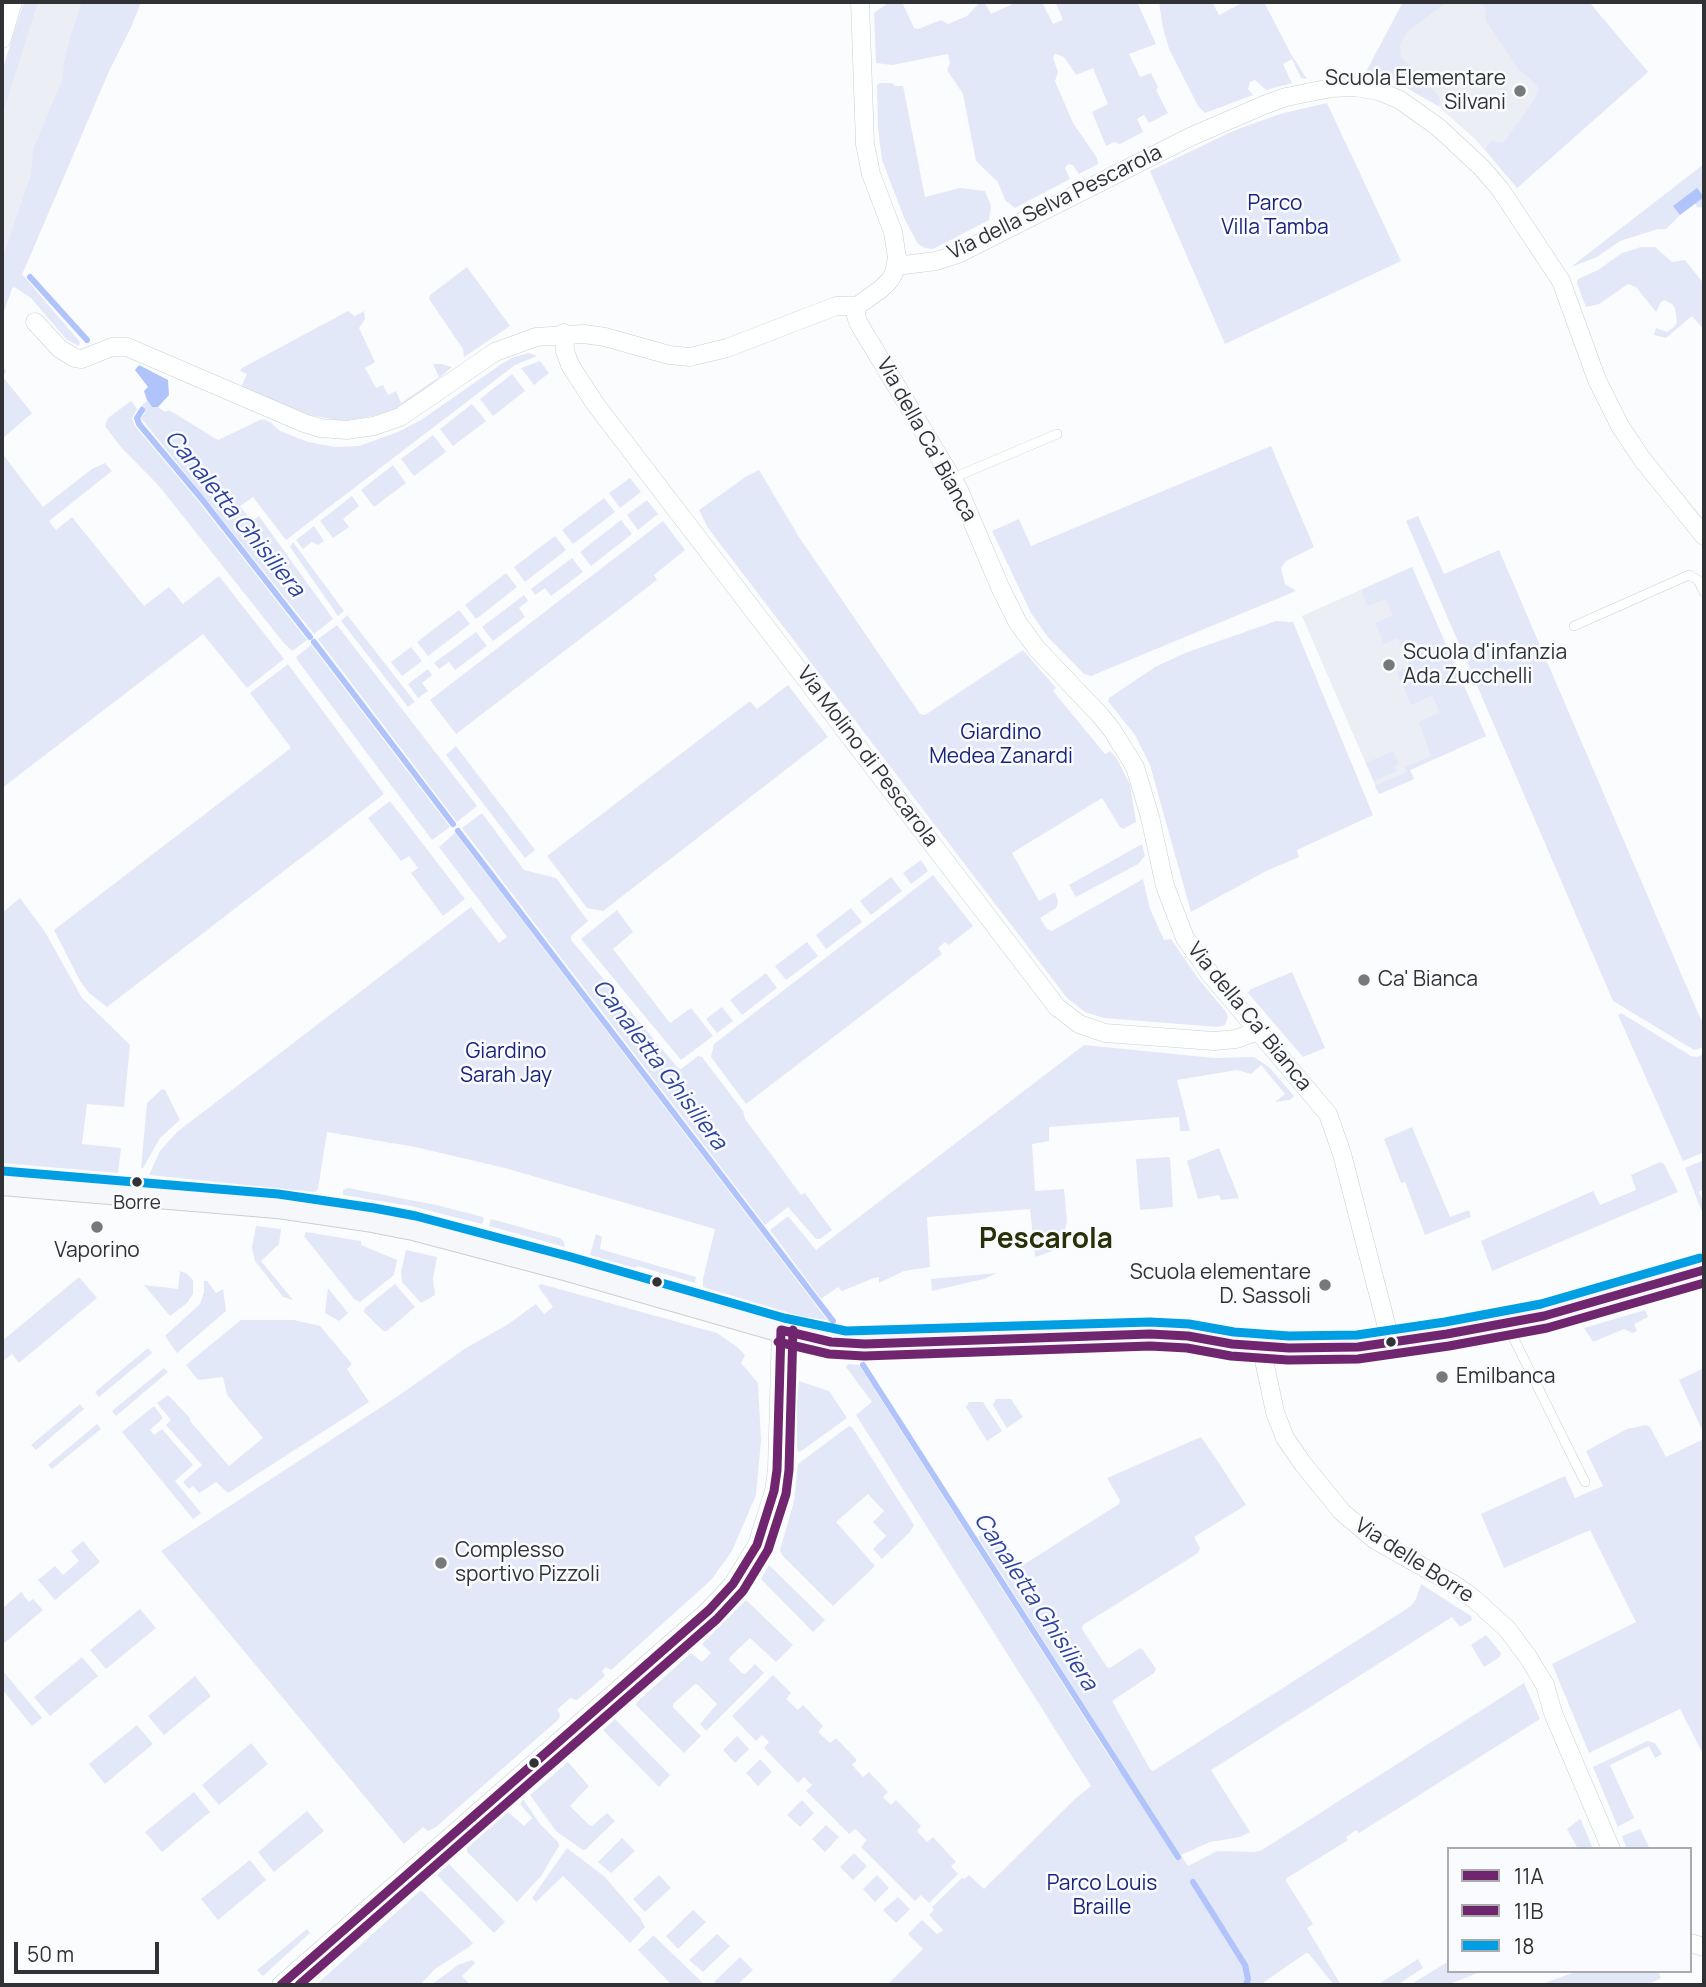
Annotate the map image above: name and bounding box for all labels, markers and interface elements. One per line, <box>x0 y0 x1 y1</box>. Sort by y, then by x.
place label: Scuola Elementare Silvani <box>1325 66 1506 116</box>
marker: Scuola Elementare Silvani <box>1512 83 1528 99</box>
street label: Via della Selva Pescarola <box>944 140 1166 266</box>
park label: Parco Villa Tamba <box>1221 191 1329 241</box>
street label: Via della Ca' Bianca <box>871 354 981 526</box>
water label: Canaletta Ghisiliera <box>158 425 310 603</box>
place label: Scuola d'infanzia Ada Zucchelli <box>1403 640 1567 690</box>
marker: Scuola d'infanzia Ada Zucchelli <box>1381 657 1397 673</box>
street label: Via Molino di Pescarola <box>791 662 943 852</box>
park label: Giardino Medea Zanardi <box>929 720 1073 770</box>
street label: Via della Ca' Bianca <box>1181 938 1317 1096</box>
place label: Ca' Bianca <box>1378 967 1478 993</box>
marker: Ca' Bianca <box>1356 972 1372 988</box>
water label: Canaletta Ghisiliera <box>586 974 732 1156</box>
park label: Giardino Sarah Jay <box>460 1039 552 1089</box>
marker: Borre <box>130 1175 144 1189</box>
place label: Borre <box>113 1193 161 1215</box>
marker: Vaporino <box>89 1219 105 1235</box>
district label: Pescarola <box>979 1223 1113 1257</box>
place label: Vaporino <box>54 1238 140 1264</box>
place label: Scuola elementare D. Sassoli <box>1130 1260 1311 1310</box>
unlabelled marker <box>650 1275 664 1289</box>
marker: Scuola elementare D. Sassoli <box>1317 1277 1333 1293</box>
unlabelled marker <box>1384 1335 1398 1349</box>
place label: Emilbanca <box>1456 1364 1555 1390</box>
marker: Emilbanca <box>1434 1369 1450 1385</box>
water label: Canaletta Ghisiliera <box>967 1508 1103 1696</box>
street label: Via delle Borre <box>1350 1513 1478 1609</box>
place label: Complesso sportivo Pizzoli <box>455 1538 600 1588</box>
marker: Complesso sportivo Pizzoli <box>433 1555 449 1571</box>
unlabelled marker <box>527 1756 541 1770</box>
legend <box>1447 1847 1692 1973</box>
text: 11A <box>1514 1862 1544 1890</box>
park label: Parco Louis Braille <box>1047 1871 1157 1921</box>
text: 11B <box>1514 1897 1543 1925</box>
scale bar <box>18 1927 163 1971</box>
text: 18 <box>1514 1932 1534 1960</box>
text: 50 m <box>27 1940 74 1968</box>

